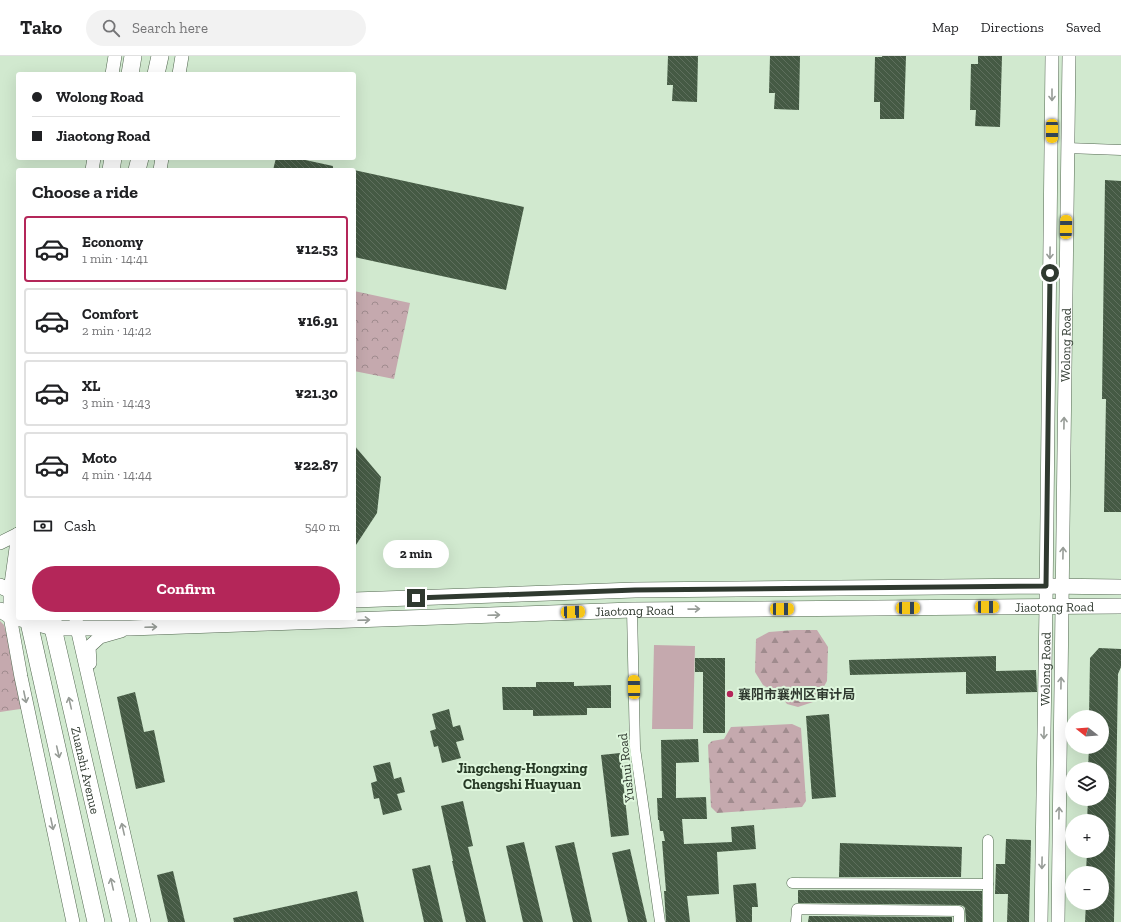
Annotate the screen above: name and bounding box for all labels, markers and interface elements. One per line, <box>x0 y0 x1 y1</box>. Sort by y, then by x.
search box <box>86 10 366 46</box>
text: Tako <box>20 16 62 39</box>
icon: search <box>100 17 122 39</box>
text: Search here <box>132 19 208 37</box>
text: Map <box>932 19 959 36</box>
text: Directions <box>981 19 1044 36</box>
text: Saved <box>1066 19 1101 36</box>
text: Wolong Road <box>56 88 144 106</box>
one-way arrow <box>1048 88 1056 101</box>
car <box>1046 119 1058 143</box>
text: Jiaotong Road <box>56 127 150 145</box>
text: Choose a ride <box>32 181 138 203</box>
car <box>1060 215 1072 239</box>
icon: car <box>34 231 70 267</box>
text: Economy <box>82 233 143 251</box>
text: ¥12.53 <box>296 240 338 258</box>
one-way arrow <box>1047 246 1054 259</box>
text: 1 min · 14:41 <box>82 251 148 266</box>
route start <box>1041 264 1059 282</box>
icon: car <box>34 303 70 339</box>
text: Comfort <box>82 305 138 323</box>
street label: Wolong Road <box>1057 308 1073 382</box>
text: ¥16.91 <box>297 312 338 330</box>
text: 2 min · 14:42 <box>82 323 151 338</box>
icon: car <box>34 375 70 411</box>
text: XL <box>82 377 100 395</box>
text: ¥21.30 <box>295 384 338 402</box>
text: 3 min · 14:43 <box>82 395 151 410</box>
one-way arrow <box>1060 417 1068 430</box>
icon: car <box>34 447 70 483</box>
text: Moto <box>82 449 117 467</box>
text: ¥22.87 <box>294 456 338 474</box>
text: 4 min · 14:44 <box>82 467 152 482</box>
icon: cash <box>32 515 54 537</box>
text: Cash <box>64 517 96 535</box>
text: 540 m <box>305 519 340 534</box>
callout: 2 min <box>383 540 449 568</box>
text: 2 min <box>400 546 432 561</box>
one-way arrow <box>1059 547 1067 560</box>
button: Confirm <box>32 566 340 612</box>
route end <box>407 589 425 607</box>
street label: Jiaotong Road <box>1015 599 1094 614</box>
car <box>975 601 999 613</box>
street label: Jiaotong Road <box>594 602 674 619</box>
car <box>896 602 920 614</box>
car <box>770 603 794 615</box>
car <box>561 606 585 618</box>
one-way arrow <box>687 606 700 613</box>
one-way arrow <box>487 611 500 619</box>
one-way arrow <box>357 616 370 623</box>
one-way arrow <box>144 624 157 631</box>
street label: Wolong Road <box>1037 632 1053 706</box>
car <box>628 675 640 699</box>
one-way arrow <box>1057 677 1065 690</box>
place label: 襄阳市襄州区审计局 <box>738 687 855 702</box>
marker: 襄阳市襄州区审计局 <box>725 689 735 699</box>
one-way arrow <box>21 690 29 703</box>
one-way arrow <box>66 696 74 709</box>
north arrow <box>1065 710 1109 754</box>
map controls <box>1065 710 1109 910</box>
street label: Zuanshi Avenue <box>69 725 103 815</box>
one-way arrow <box>1040 726 1048 739</box>
street label: Yushui Road <box>615 733 637 804</box>
one-way arrow <box>54 745 62 758</box>
district label: Jingcheng-Hongxing Chengshi Huayuan <box>457 760 587 793</box>
button: layers <box>1065 762 1109 806</box>
one-way arrow <box>1055 807 1063 820</box>
button: + <box>1065 814 1109 858</box>
one-way arrow <box>48 817 56 830</box>
one-way arrow <box>118 823 126 836</box>
one-way arrow <box>1038 856 1046 869</box>
button: − <box>1065 866 1109 910</box>
one-way arrow <box>107 878 115 891</box>

